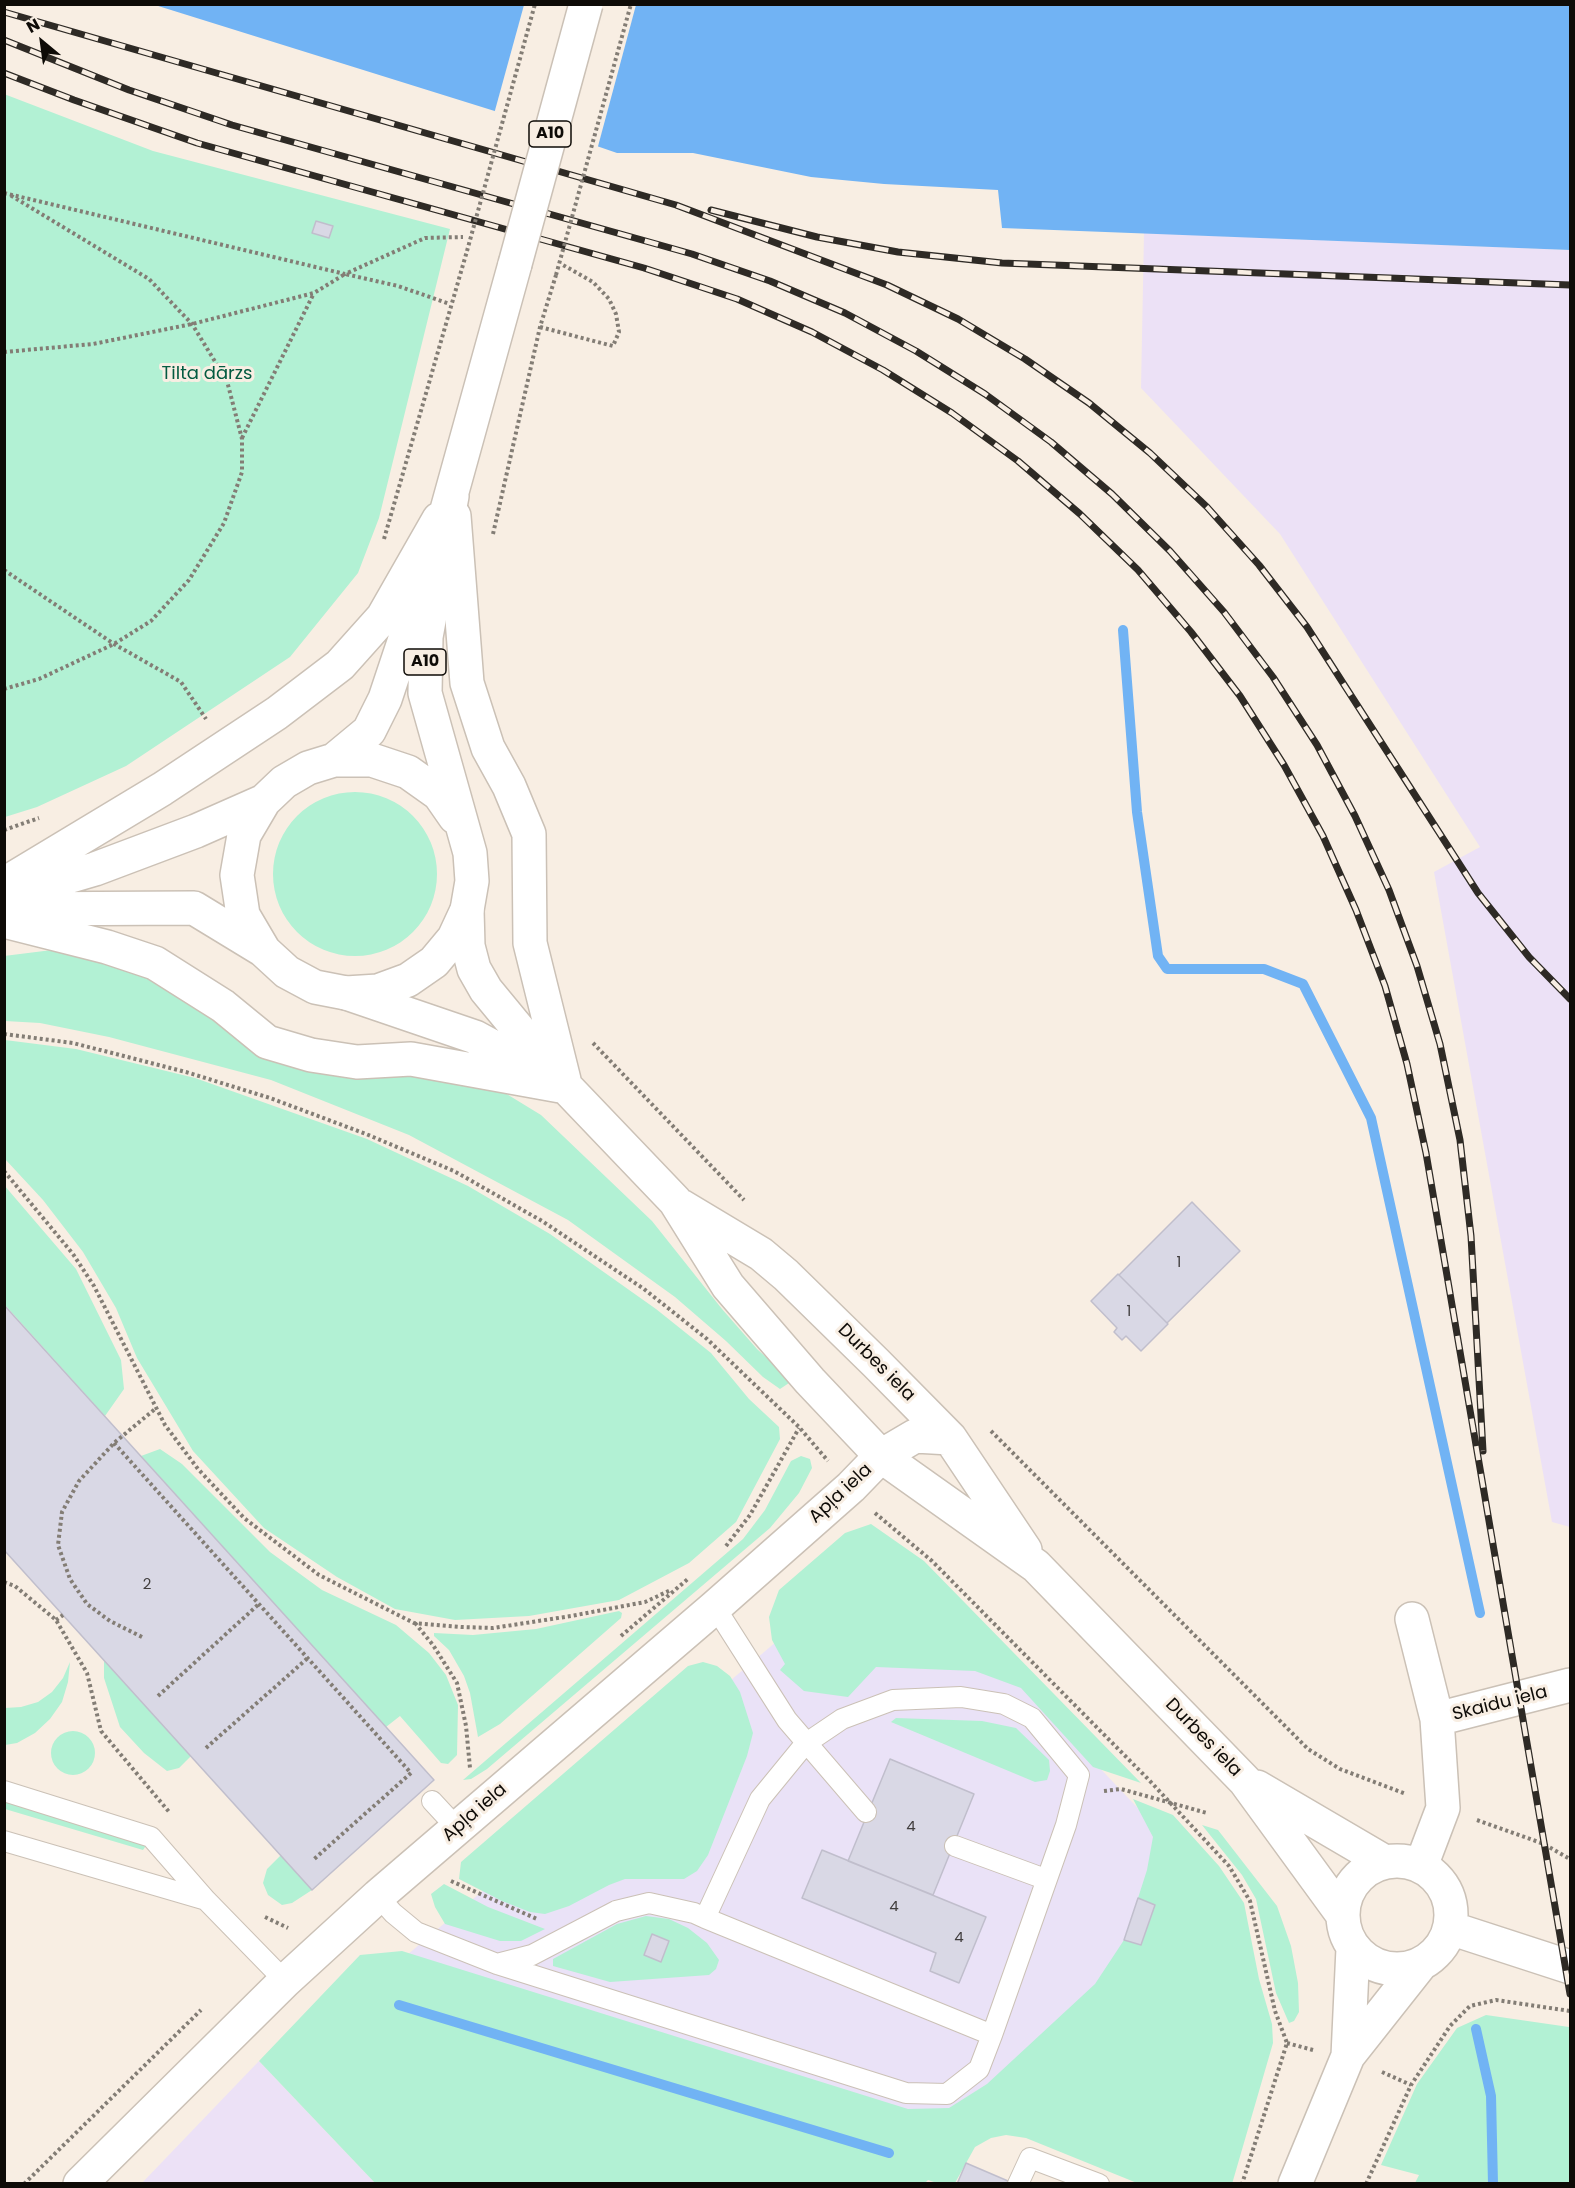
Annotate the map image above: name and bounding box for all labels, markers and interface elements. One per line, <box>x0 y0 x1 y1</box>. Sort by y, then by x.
north arrow <box>12 12 72 72</box>
text: N <box>22 13 44 39</box>
road number: A10 <box>529 121 571 147</box>
park label: Tilta dārzs <box>162 363 252 385</box>
road number: A10 <box>404 649 446 675</box>
house number: 1 <box>1177 1254 1181 1272</box>
house number: 1 <box>1127 1303 1131 1321</box>
street label: Durbes iela <box>833 1320 919 1406</box>
street label: Apļa iela <box>805 1460 877 1528</box>
house number: 2 <box>143 1576 151 1594</box>
street label: Skaidu iela <box>1450 1682 1550 1726</box>
street label: Durbes iela <box>1160 1694 1246 1782</box>
street label: Apļa iela <box>439 1779 511 1847</box>
house number: 4 <box>906 1818 916 1836</box>
house number: 4 <box>889 1898 899 1916</box>
house number: 4 <box>954 1929 964 1947</box>

